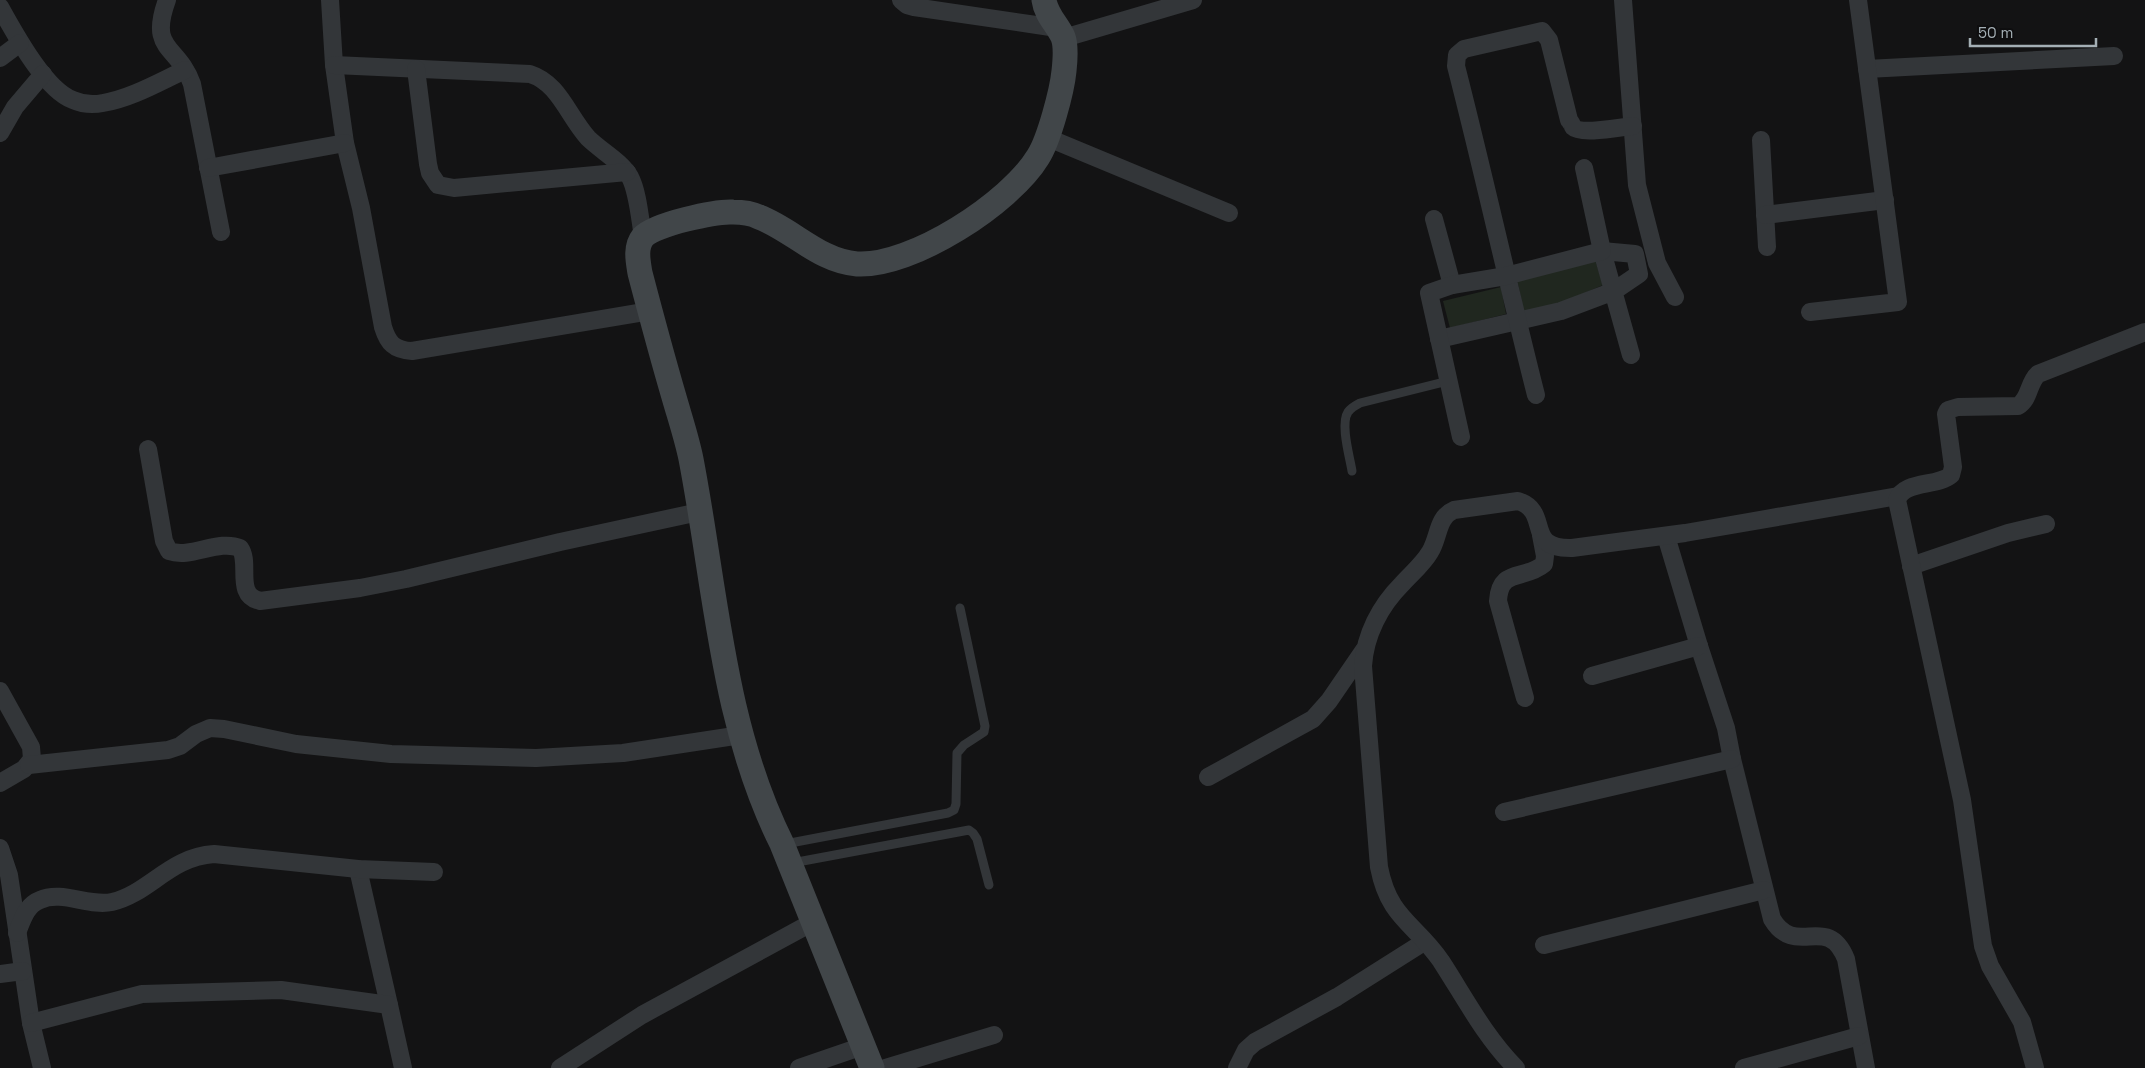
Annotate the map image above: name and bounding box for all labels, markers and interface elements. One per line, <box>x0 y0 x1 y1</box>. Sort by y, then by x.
scale bar <box>1970 15 2096 47</box>
text: 50 m <box>1978 23 2013 42</box>

